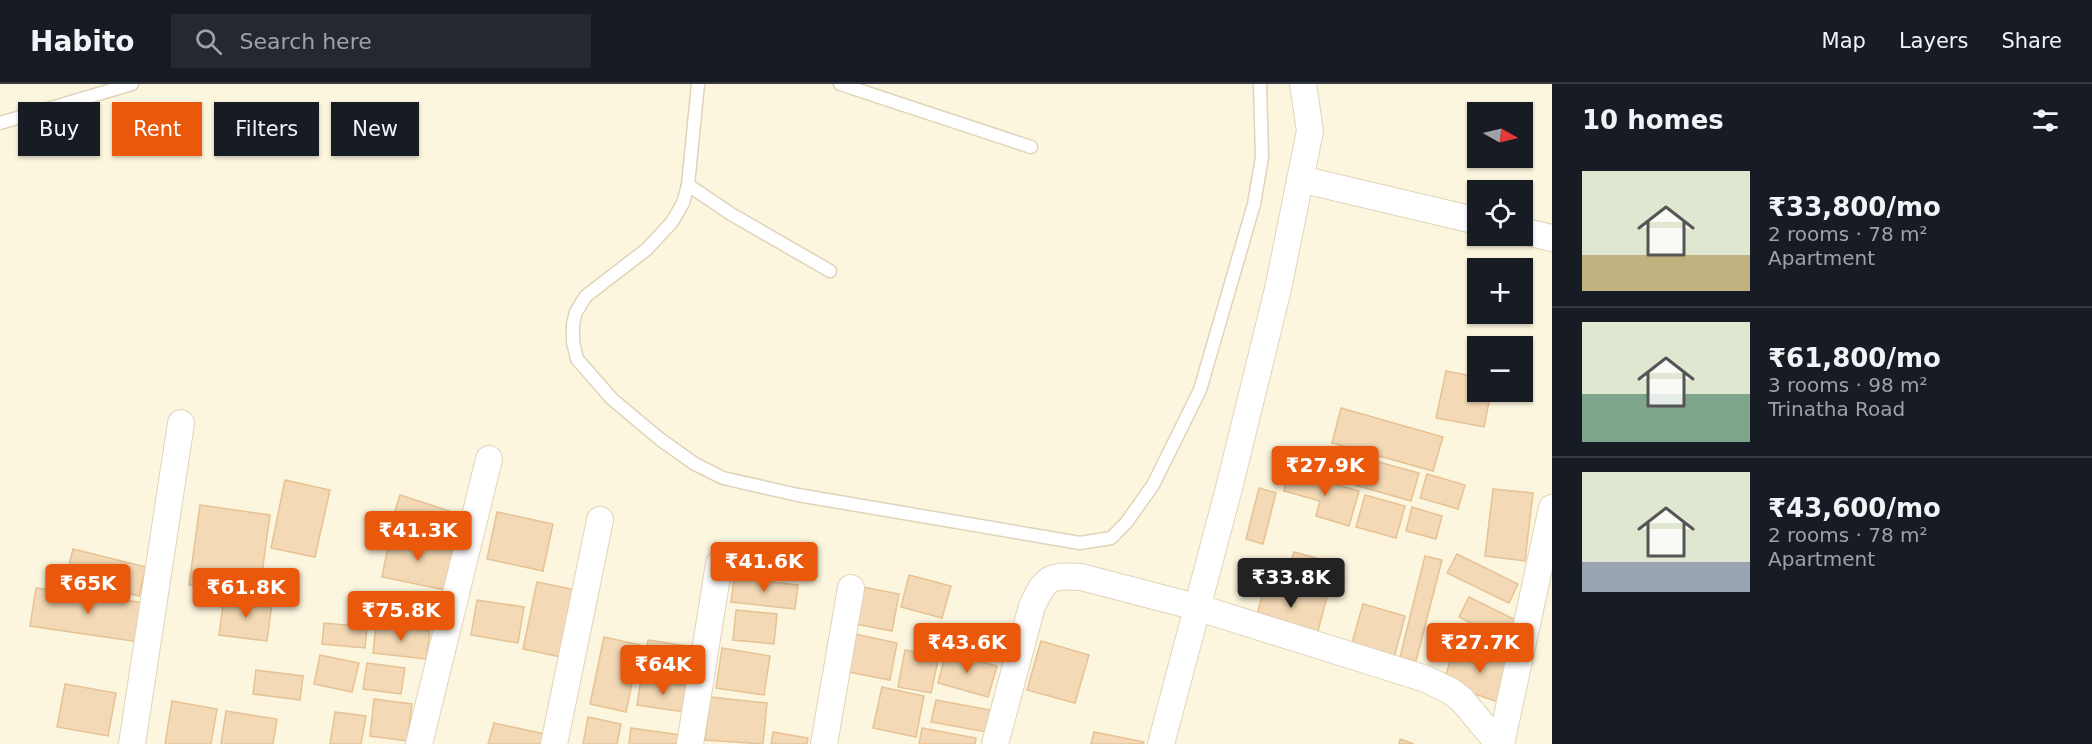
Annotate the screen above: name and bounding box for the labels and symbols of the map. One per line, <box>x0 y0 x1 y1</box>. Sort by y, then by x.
north arrow <box>1467 102 1533 168</box>
pin: ₹27.9K <box>1276 446 1374 497</box>
pin: ₹41.3K <box>369 511 467 562</box>
pin: ₹41.6K <box>715 542 813 593</box>
pin: ₹33.8K <box>1242 558 1340 609</box>
pin: ₹65K <box>52 564 124 615</box>
pin: ₹61.8K <box>197 568 295 619</box>
pin: ₹75.8K <box>352 591 450 642</box>
pin: ₹43.6K <box>918 623 1016 674</box>
pin: ₹27.7K <box>1431 623 1529 674</box>
pin: ₹64K <box>627 645 699 696</box>

